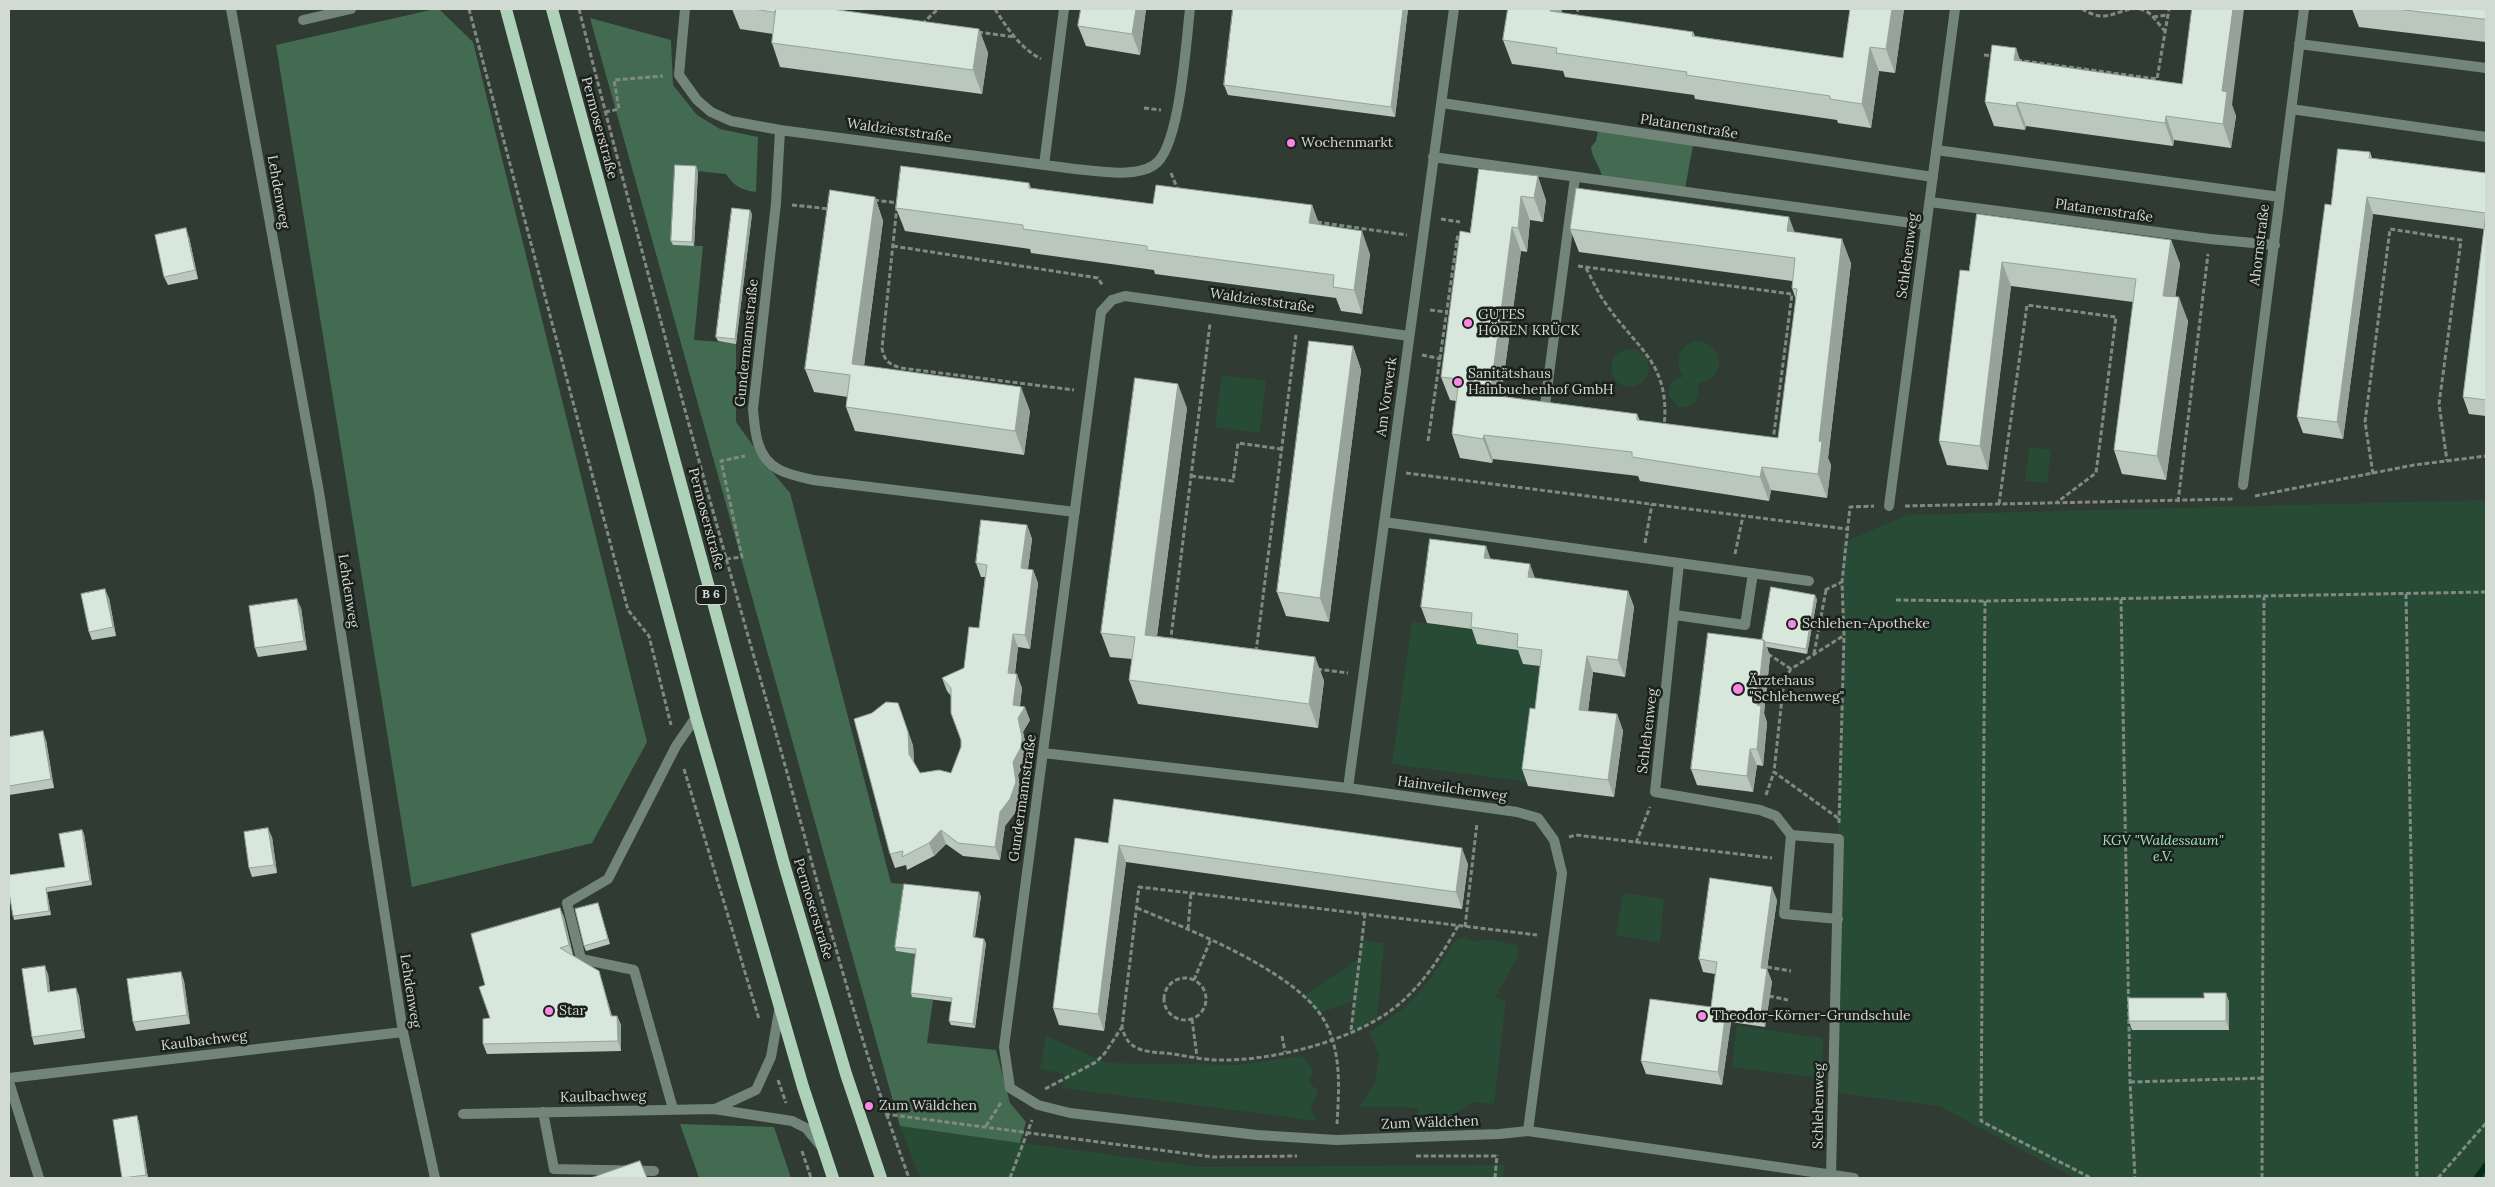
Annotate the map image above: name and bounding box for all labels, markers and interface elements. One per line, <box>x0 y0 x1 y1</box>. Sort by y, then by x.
street label: Permoserstraße <box>577 75 621 181</box>
street label: Platanenstraße <box>1639 111 1739 143</box>
street label: Waldzieststraße <box>846 115 952 147</box>
place label: Wochenmarkt <box>1301 135 1393 151</box>
marker: Wochenmarkt <box>1285 137 1297 149</box>
street label: Lehdenweg <box>263 154 293 230</box>
street label: Platanenstraße <box>2054 196 2154 226</box>
street label: Ahornstraße <box>2247 203 2273 287</box>
street label: Schlehenweg <box>1894 212 1922 300</box>
street label: Gundermannstraße <box>732 278 762 408</box>
street label: Waldzieststraße <box>1209 285 1315 317</box>
place label: GUTES HÖREN KRÜCK <box>1478 307 1580 340</box>
marker: GUTES HÖREN KRÜCK <box>1462 317 1474 329</box>
street label: Am Vorwerk <box>1373 356 1401 438</box>
place label: Sanitätshaus Hainbuchenhof GmbH <box>1468 366 1614 398</box>
marker: Sanitätshaus Hainbuchenhof GmbH <box>1452 376 1464 388</box>
street label: Permoserstraße <box>684 466 728 572</box>
street label: Lehdenweg <box>334 553 362 629</box>
road number: B 6 <box>696 586 726 604</box>
place label: Schlehen-Apotheke <box>1802 616 1930 632</box>
marker: Schlehen-Apotheke <box>1786 618 1798 630</box>
place label: Ärztehaus "Schlehenweg" <box>1749 673 1844 706</box>
marker: Ärztehaus "Schlehenweg" <box>1731 682 1745 696</box>
street label: Schlehenweg <box>1634 687 1662 775</box>
street label: Gundermannstraße <box>1006 733 1040 863</box>
street label: Hainveilchenweg <box>1396 773 1508 805</box>
park label: KGV "Waldessaum" e.V. <box>2102 833 2224 866</box>
street label: Permoserstraße <box>790 856 836 962</box>
street label: Lehdenweg <box>396 953 424 1029</box>
place label: Star <box>559 1003 586 1019</box>
marker: Star <box>543 1005 555 1017</box>
place label: Theodor-Körner-Grundschule <box>1712 1008 1911 1024</box>
marker: Theodor-Körner-Grundschule <box>1696 1010 1708 1022</box>
street label: Kaulbachweg <box>160 1027 248 1055</box>
street label: Schlehenweg <box>1810 1063 1828 1149</box>
street label: Kaulbachweg <box>560 1088 646 1106</box>
place label: Zum Wäldchen <box>879 1098 977 1114</box>
marker: Zum Wäldchen <box>863 1100 875 1112</box>
street label: Zum Wäldchen <box>1381 1113 1479 1133</box>

